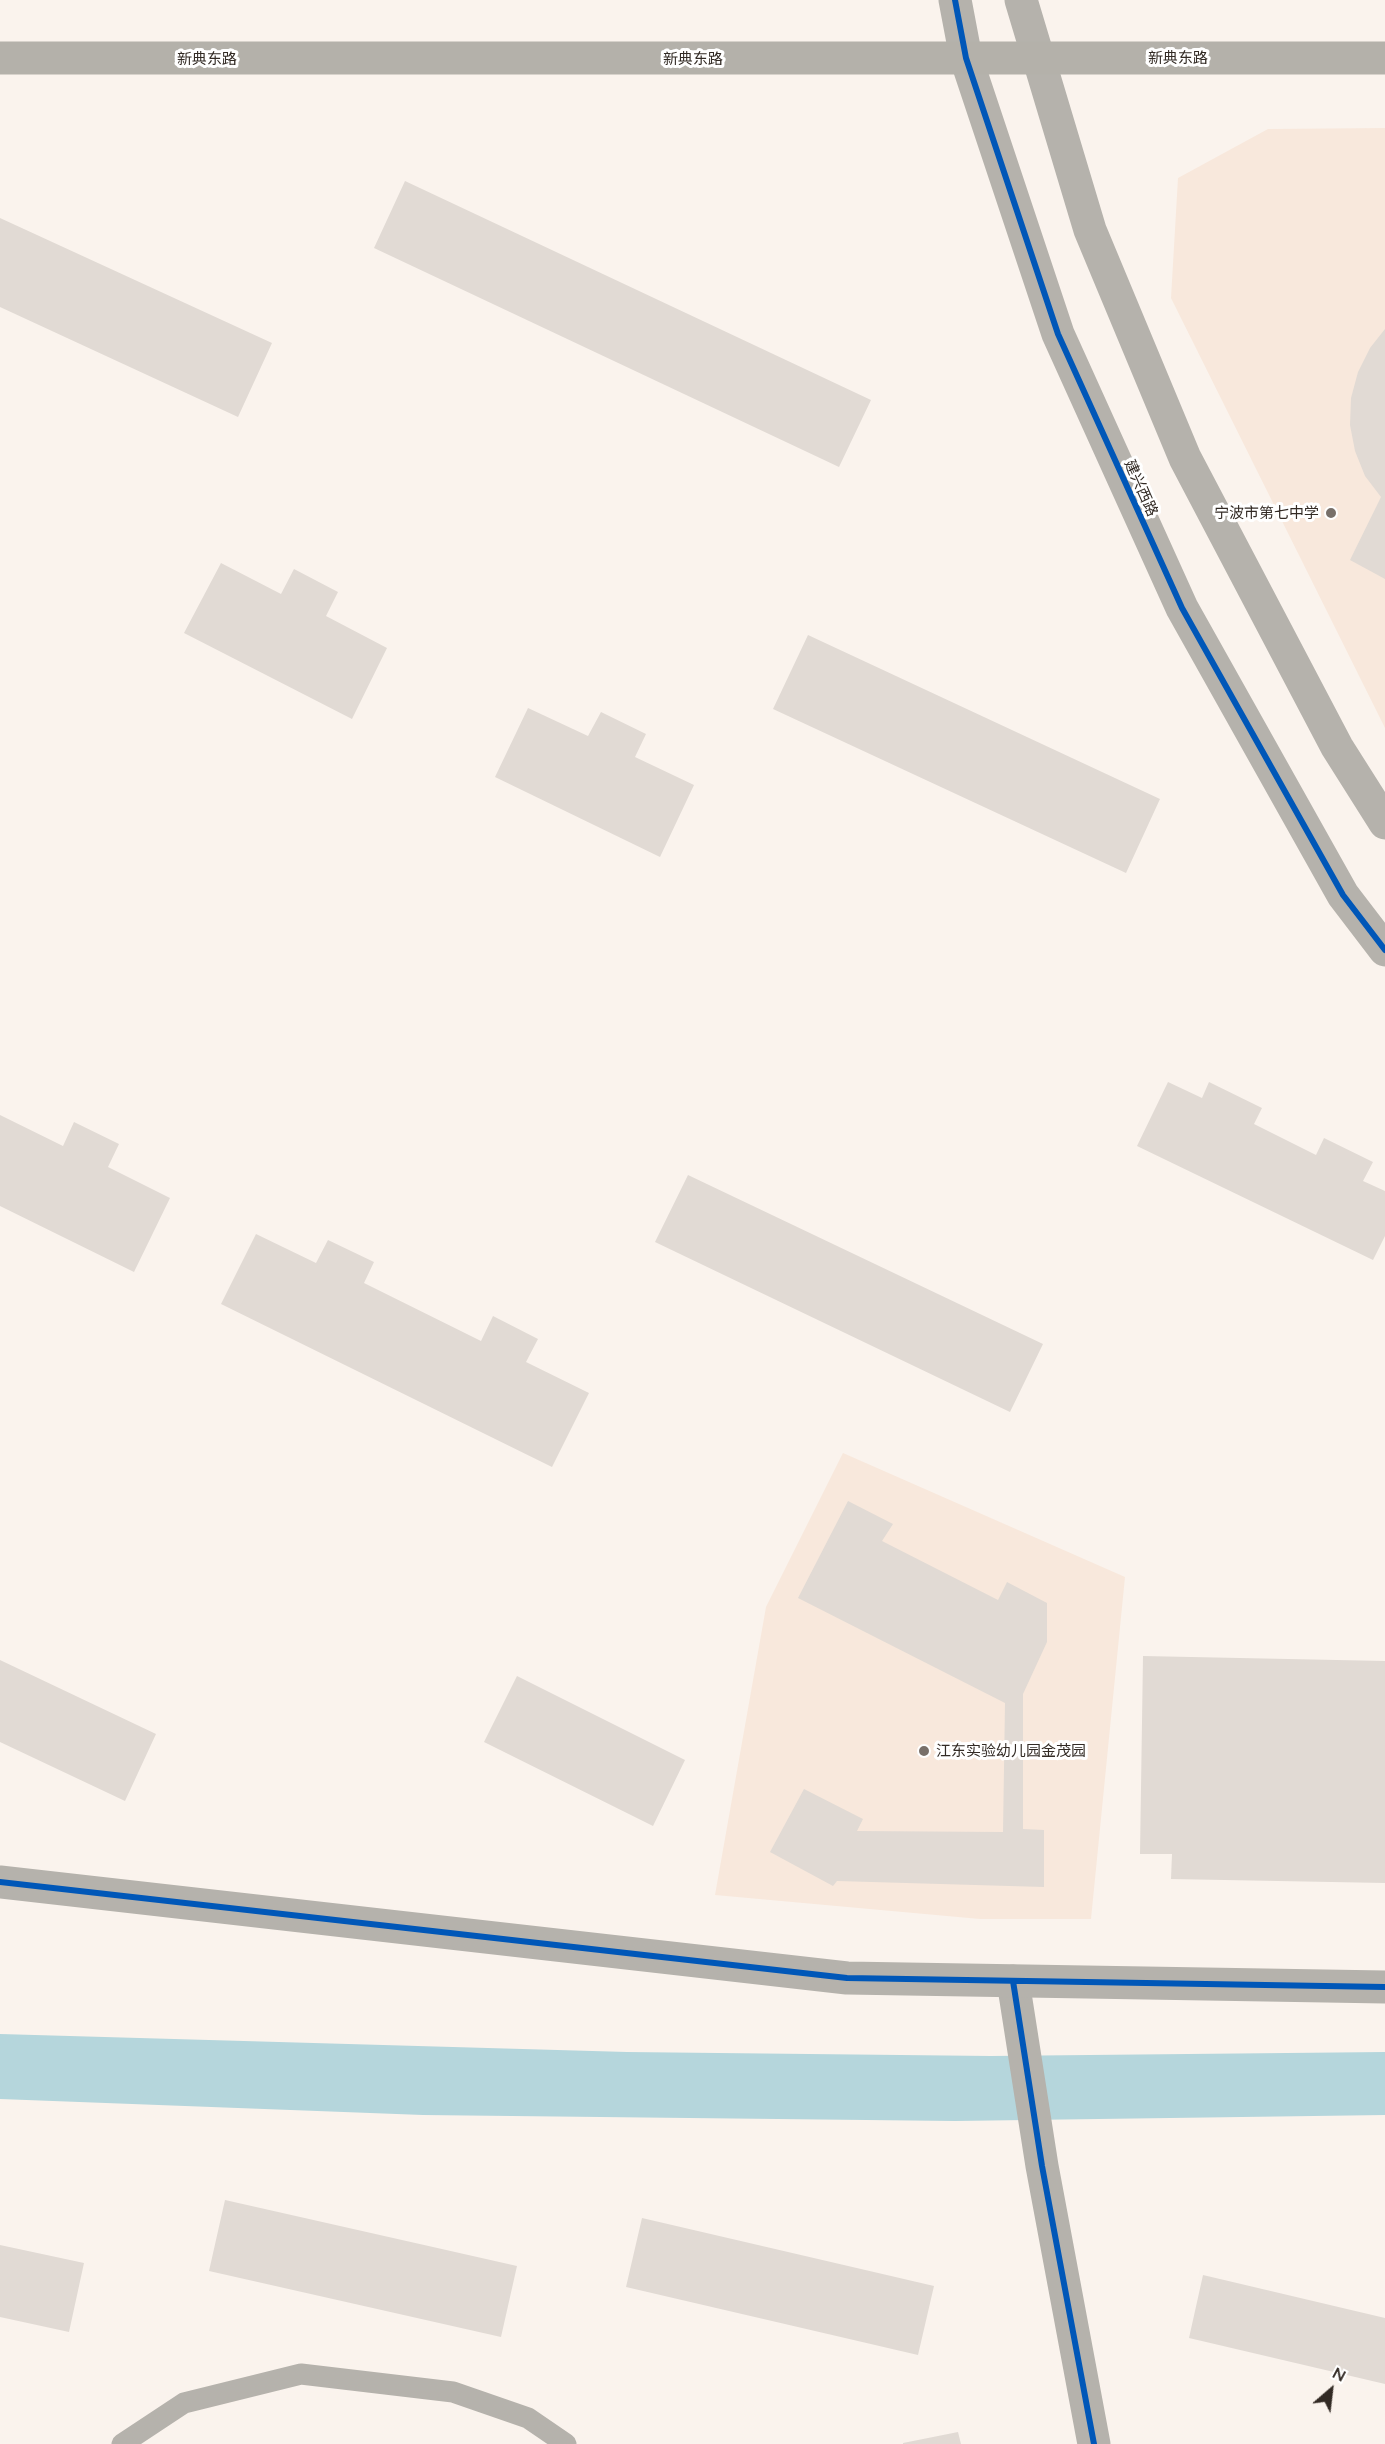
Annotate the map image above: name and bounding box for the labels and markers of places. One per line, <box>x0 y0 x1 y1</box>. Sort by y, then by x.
place label: 宁波市第七中学 <box>1214 504 1319 522</box>
marker: 宁波市第七中学 <box>1324 506 1338 520</box>
place label: 江东实验幼儿园金茂园 <box>936 1742 1086 1760</box>
marker: 江东实验幼儿园金茂园 <box>917 1744 931 1758</box>

